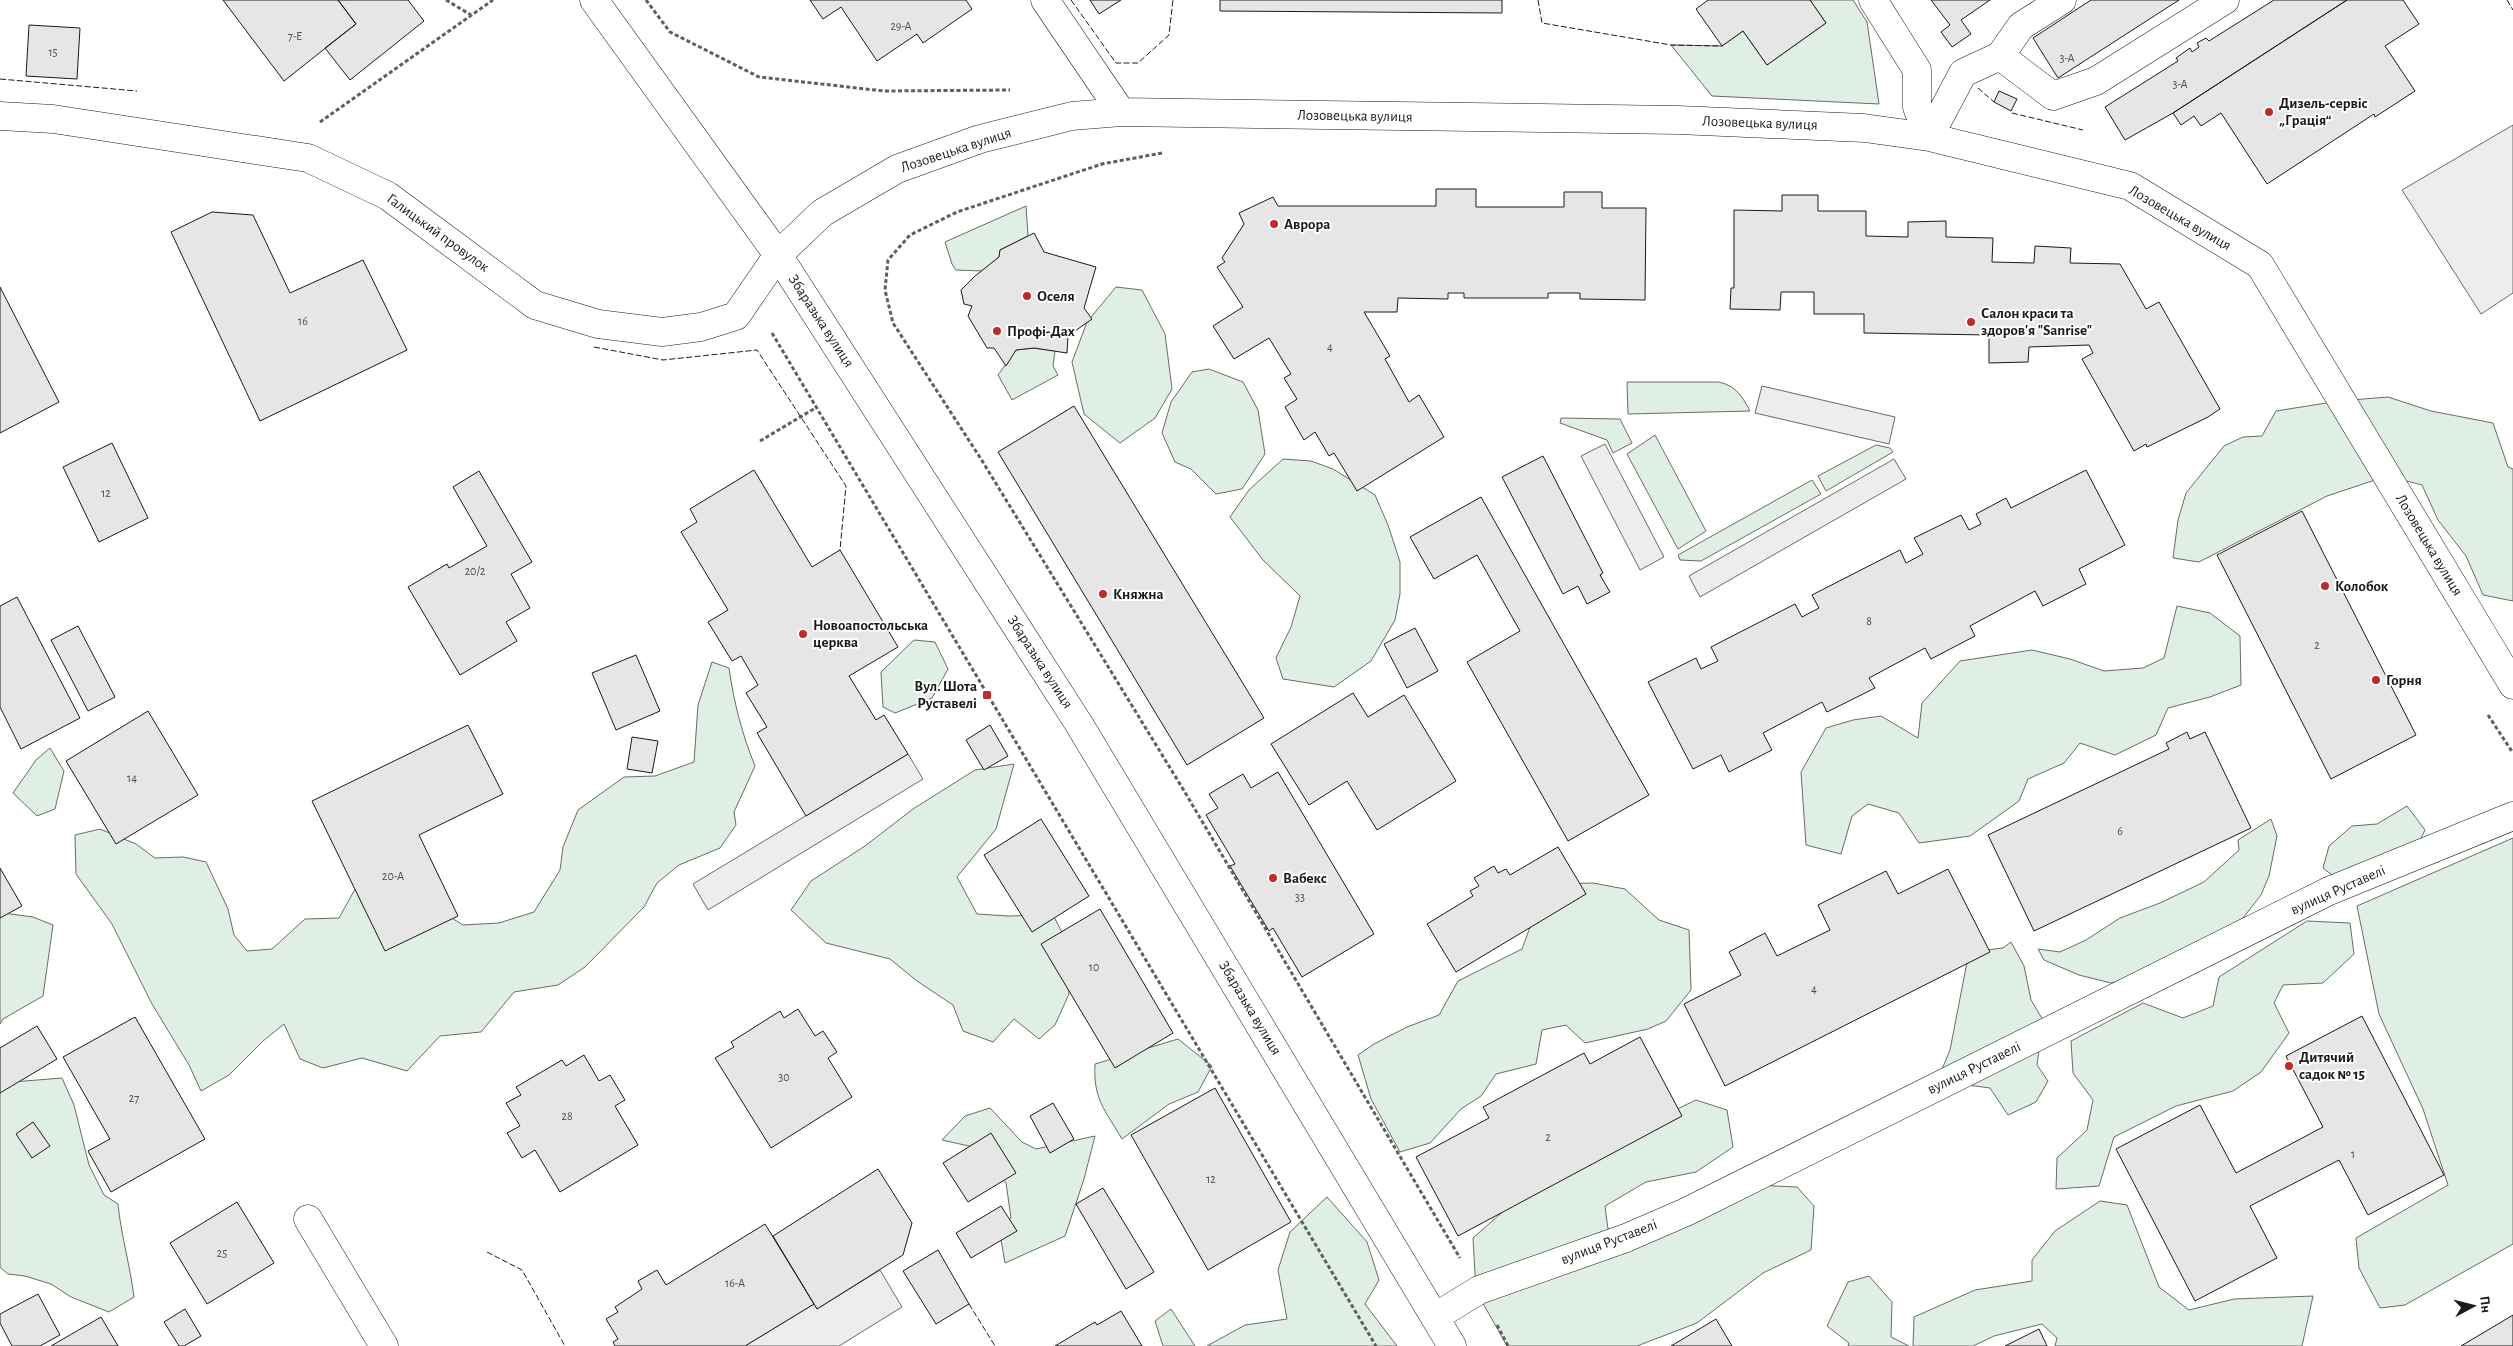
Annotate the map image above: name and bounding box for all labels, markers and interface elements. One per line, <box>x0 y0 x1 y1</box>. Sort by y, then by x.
house number: 29-А <box>890 20 912 32</box>
house number: 7-Е <box>288 30 302 42</box>
house number: 15 <box>48 46 58 58</box>
house number: 3-А <box>2059 52 2075 64</box>
house number: 3-А <box>2172 78 2188 90</box>
place label: Дизель-сервіс „Грація“ <box>2279 96 2368 128</box>
marker: Дизель-сервіс „Грація“ <box>2263 106 2275 118</box>
street label: Лозовецька вулиця <box>1297 107 1413 125</box>
street label: Лозовецька вулиця <box>1702 113 1818 133</box>
street label: Лозовецька вулиця <box>899 125 1013 175</box>
street label: Лозовецька вулиця <box>2126 183 2234 253</box>
street label: Галицький провулок <box>384 191 492 275</box>
place label: Аврора <box>1284 217 1330 232</box>
marker: Аврора <box>1268 218 1280 230</box>
street label: Збаразька вулиця <box>786 272 856 370</box>
place label: Оселя <box>1037 289 1075 304</box>
marker: Оселя <box>1021 290 1033 302</box>
place label: Салон краси та здоров'я "Sanrise" <box>1981 306 2092 338</box>
house number: 16 <box>298 315 308 327</box>
marker: Салон краси та здоров'я "Sanrise" <box>1965 316 1977 328</box>
place label: Профі-Дах <box>1007 324 1075 339</box>
marker: Профі-Дах <box>991 325 1003 337</box>
house number: 4 <box>1327 341 1333 353</box>
house number: 12 <box>101 487 111 499</box>
street label: Лозовецька вулиця <box>2393 492 2465 598</box>
house number: 20/2 <box>465 565 486 577</box>
place label: Колобок <box>2335 579 2389 594</box>
marker: Колобок <box>2319 580 2331 592</box>
place label: Княжна <box>1113 587 1164 602</box>
marker: Княжна <box>1097 588 1109 600</box>
street label: Збаразька вулиця <box>1005 613 1075 711</box>
house number: 8 <box>1866 615 1872 627</box>
place label: Новоапостольська церква <box>813 618 928 650</box>
marker: Новоапостольська церква <box>797 628 809 640</box>
house number: 2 <box>2314 639 2320 651</box>
place label: Горня <box>2386 673 2422 688</box>
marker: Горня <box>2370 674 2382 686</box>
place label: Вул. Шота Руставелі <box>914 679 977 711</box>
marker: Вул. Шота Руставелі <box>981 689 993 701</box>
house number: 14 <box>127 772 137 784</box>
house number: 6 <box>2117 825 2123 837</box>
street label: вулиця Руставелі <box>2288 862 2388 918</box>
house number: 20-А <box>382 870 404 882</box>
place label: Вабекс <box>1283 871 1327 886</box>
marker: Вабекс <box>1267 872 1279 884</box>
house number: 33 <box>1295 891 1305 903</box>
street label: Збаразька вулиця <box>1216 958 1284 1058</box>
house number: 10 <box>1089 961 1099 973</box>
house number: 4 <box>1811 983 1817 995</box>
street label: вулиця Руставелі <box>1925 1039 2023 1097</box>
place label: Дитячий садок № 15 <box>2299 1050 2365 1082</box>
marker: Дитячий садок № 15 <box>2283 1060 2295 1072</box>
house number: 30 <box>778 1071 790 1083</box>
house number: 27 <box>129 1092 139 1104</box>
house number: 28 <box>561 1110 573 1122</box>
house number: 2 <box>1545 1131 1551 1143</box>
house number: 1 <box>2351 1148 2355 1160</box>
house number: 12 <box>1206 1173 1216 1185</box>
street label: вулиця Руставелі <box>1559 1217 1659 1267</box>
house number: 25 <box>217 1247 227 1259</box>
house number: 16-А <box>725 1277 745 1289</box>
north arrow <box>2448 1281 2498 1331</box>
text: Пн <box>2477 1295 2493 1314</box>

